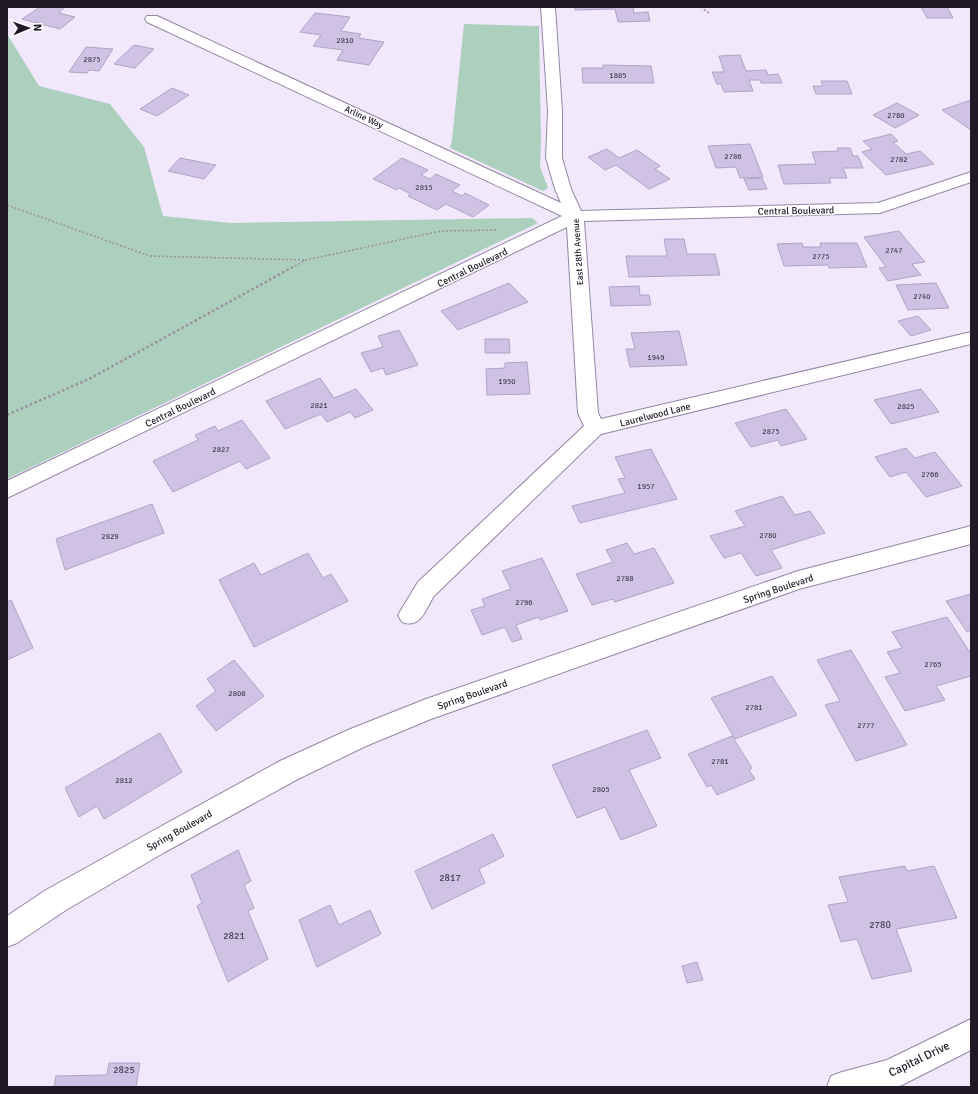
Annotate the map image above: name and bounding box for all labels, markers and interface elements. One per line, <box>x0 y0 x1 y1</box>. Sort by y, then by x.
north arrow <box>8 8 48 48</box>
text: N <box>31 24 44 32</box>
house number: 2810 <box>336 35 354 45</box>
house number: 2875 <box>83 54 101 64</box>
house number: 1885 <box>609 70 627 80</box>
street label: Arline Way <box>343 104 386 131</box>
house number: 2780 <box>887 110 905 120</box>
house number: 2786 <box>724 151 742 161</box>
house number: 2782 <box>890 154 908 164</box>
house number: 2815 <box>415 182 433 192</box>
street label: Central Boulevard <box>758 204 834 218</box>
street label: East 28th Avenue <box>571 218 586 286</box>
house number: 2747 <box>885 245 903 255</box>
street label: Central Boulevard <box>435 246 510 290</box>
house number: 2775 <box>812 251 830 261</box>
house number: 2740 <box>913 291 931 301</box>
house number: 1949 <box>647 352 665 362</box>
house number: 1950 <box>498 376 516 386</box>
street label: Central Boulevard <box>143 386 218 430</box>
house number: 2821 <box>310 400 328 410</box>
street label: Laurelwood Lane <box>619 400 692 430</box>
house number: 2825 <box>897 401 915 411</box>
house number: 2875 <box>762 426 780 436</box>
house number: 2827 <box>212 444 230 454</box>
house number: 2766 <box>921 469 939 479</box>
house number: 1957 <box>637 481 655 491</box>
house number: 2780 <box>759 530 777 540</box>
house number: 2829 <box>101 531 119 541</box>
street label: Spring Boulevard <box>742 572 815 606</box>
house number: 2788 <box>616 573 634 583</box>
house number: 2796 <box>515 597 533 607</box>
house number: 2765 <box>924 659 942 669</box>
street label: Spring Boulevard <box>436 677 509 713</box>
house number: 2808 <box>228 688 246 698</box>
house number: 2781 <box>745 702 763 712</box>
house number: 2777 <box>857 720 875 730</box>
house number: 2781 <box>711 756 729 766</box>
house number: 2812 <box>115 775 133 785</box>
house number: 2805 <box>592 784 610 794</box>
street label: Spring Boulevard <box>145 808 214 854</box>
house number: 2817 <box>439 872 461 884</box>
house number: 2780 <box>869 919 891 931</box>
house number: 2821 <box>223 930 245 942</box>
street label: Capital Drive <box>886 1038 952 1081</box>
house number: 2825 <box>113 1064 135 1076</box>

